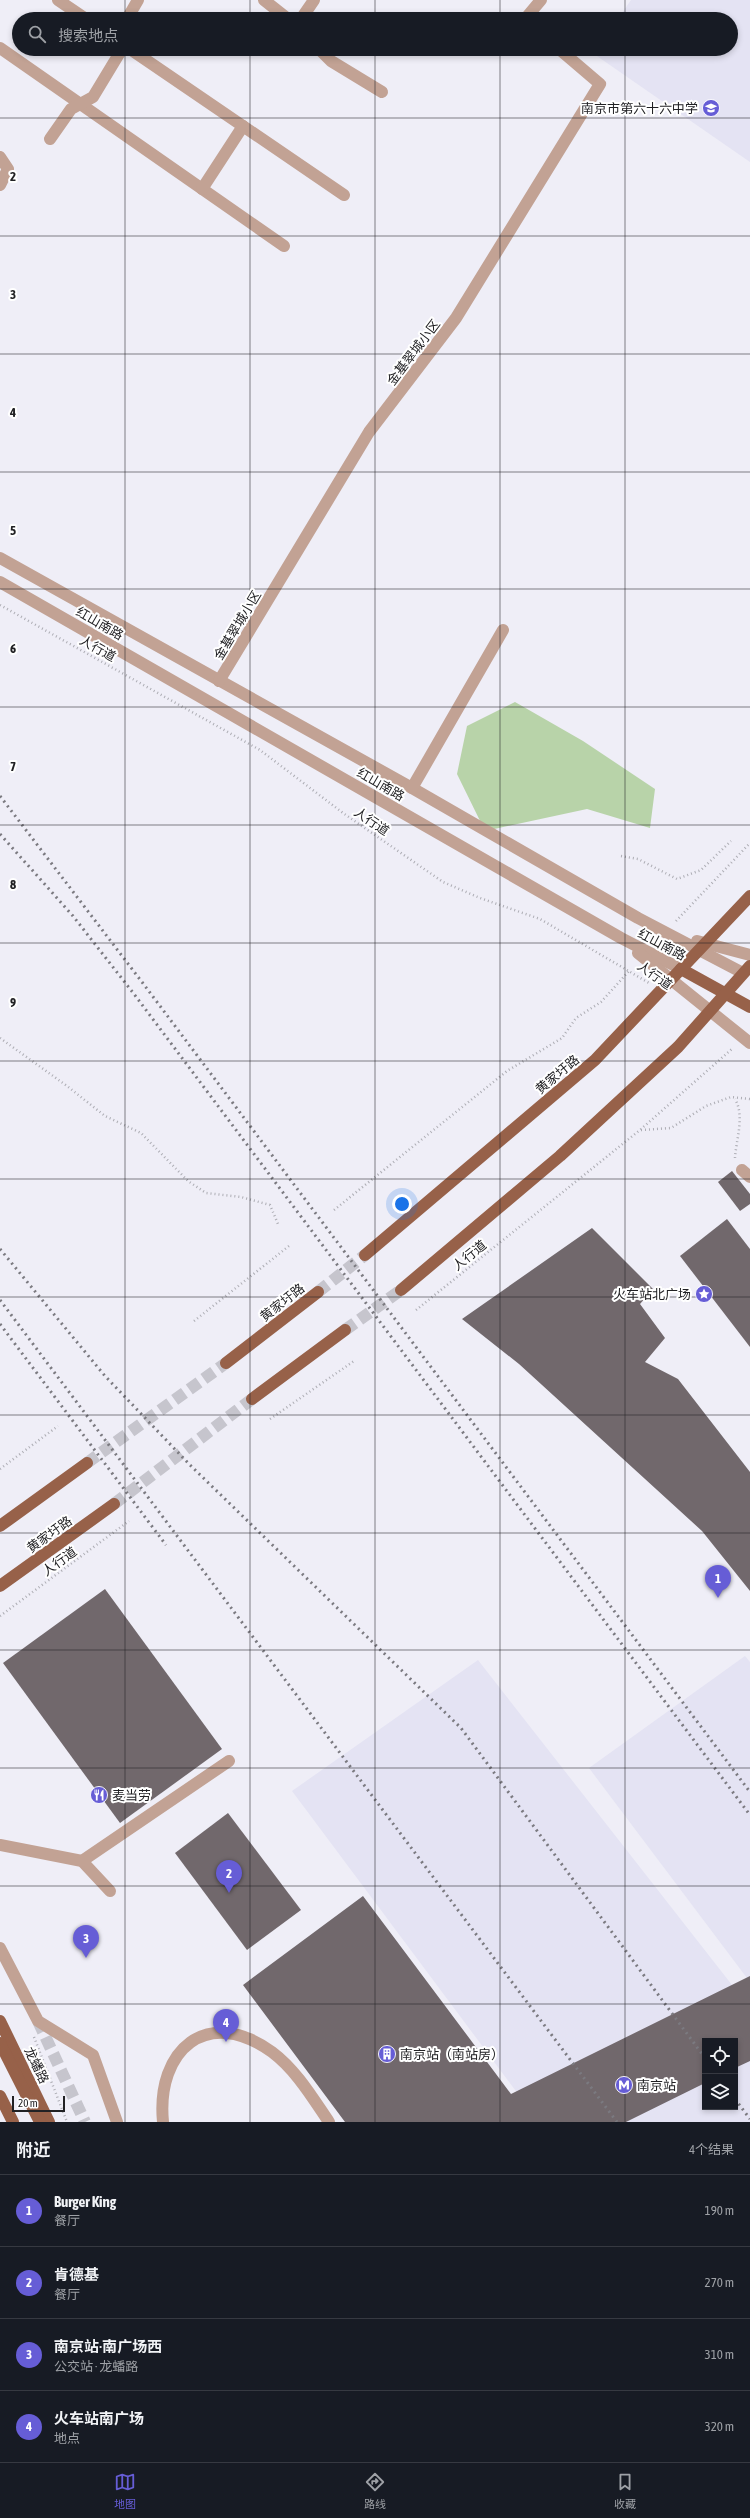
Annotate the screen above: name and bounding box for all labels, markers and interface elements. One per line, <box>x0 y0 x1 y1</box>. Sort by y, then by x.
search box <box>12 12 738 56</box>
icon: search <box>26 23 48 45</box>
text: 搜索地点 <box>58 27 118 44</box>
school or university icon: 南京市第六十六中学 <box>701 98 721 118</box>
place label: 南京市第六十六中学 <box>581 101 698 116</box>
text: 2 <box>10 169 16 184</box>
text: 3 <box>10 287 16 302</box>
street label: 金基翠城小区 <box>384 317 443 388</box>
text: 4 <box>9 405 16 420</box>
text: 5 <box>10 523 16 538</box>
street label: 金基翠城小区 <box>211 588 264 663</box>
street label: 红山南路 <box>73 604 126 643</box>
street label: 人行道 <box>77 632 118 664</box>
text: 6 <box>10 641 16 656</box>
text: 7 <box>10 759 16 774</box>
street label: 红山南路 <box>354 765 407 804</box>
street label: 人行道 <box>351 804 392 839</box>
text: 8 <box>10 877 16 892</box>
street label: 红山南路 <box>635 926 688 963</box>
street label: 人行道 <box>634 958 675 993</box>
text: 9 <box>10 995 16 1010</box>
street label: 黄家圩路 <box>533 1052 582 1097</box>
your location <box>392 1194 412 1214</box>
street label: 人行道 <box>449 1237 489 1273</box>
street label: 黄家圩路 <box>257 1280 307 1324</box>
place icon: 火车站北广场 <box>694 1284 714 1304</box>
place label: 火车站北广场 <box>613 1287 691 1302</box>
street label: 黄家圩路 <box>24 1513 75 1556</box>
street label: 人行道 <box>39 1544 79 1579</box>
pin: 1 <box>705 1565 731 1598</box>
restaurant icon: 麦当劳 <box>89 1785 109 1805</box>
place label: 麦当劳 <box>112 1788 151 1803</box>
pin: 2 <box>216 1860 242 1893</box>
pin: 3 <box>73 1925 99 1958</box>
pin: 4 <box>213 2009 239 2042</box>
map controls <box>702 2038 738 2110</box>
button: locate <box>702 2038 738 2074</box>
street label: 龙蟠路 <box>21 2044 52 2086</box>
building icon: 南京站（南站房） <box>377 2044 397 2064</box>
place label: 南京站（南站房） <box>400 2047 504 2062</box>
button: layers <box>702 2074 738 2110</box>
metro station icon: 南京站 <box>614 2075 634 2095</box>
place label: 南京站 <box>637 2078 676 2093</box>
scale bar <box>12 2094 65 2113</box>
text: 20 m <box>18 2097 38 2109</box>
text: 附近 <box>16 2140 50 2160</box>
text: 4个结果 <box>689 2142 734 2157</box>
text: Burger King <box>54 2193 116 2210</box>
text: 1 <box>26 2203 32 2218</box>
text: 190 m <box>705 2203 734 2218</box>
text: 餐厅 <box>54 2213 80 2228</box>
text: 肯德基 <box>54 2266 99 2283</box>
text: 2 <box>26 2275 32 2290</box>
text: 270 m <box>705 2275 734 2290</box>
text: 餐厅 <box>54 2287 80 2302</box>
text: 南京站·南广场西 <box>54 2338 162 2355</box>
text: 3 <box>26 2347 32 2362</box>
text: 310 m <box>705 2347 734 2362</box>
text: 公交站 · 龙蟠路 <box>54 2359 138 2374</box>
text: 火车站南广场 <box>54 2410 144 2427</box>
text: 4 <box>26 2419 32 2434</box>
text: 320 m <box>705 2419 734 2434</box>
text: 地点 <box>54 2431 80 2446</box>
tab: 地图 <box>114 2471 136 2511</box>
tab: 路线 <box>364 2471 386 2511</box>
tab: 收藏 <box>614 2471 636 2511</box>

